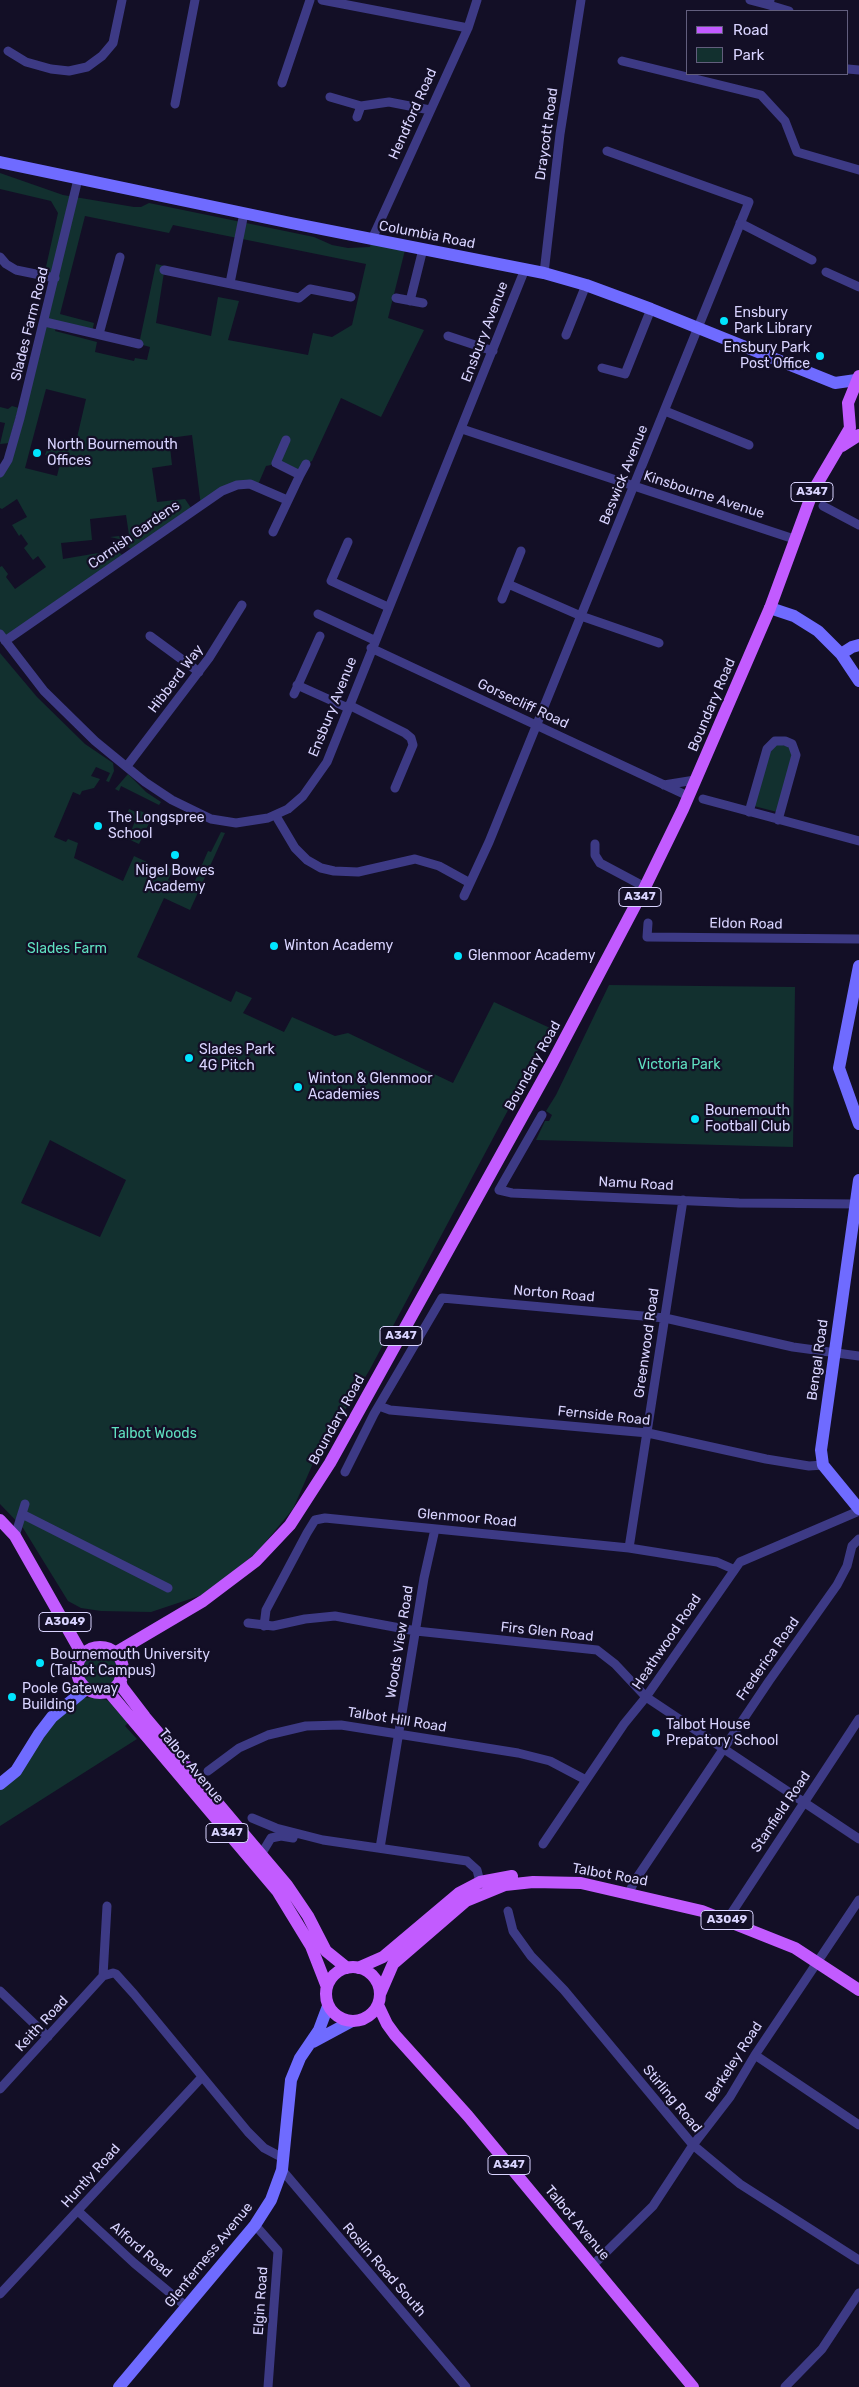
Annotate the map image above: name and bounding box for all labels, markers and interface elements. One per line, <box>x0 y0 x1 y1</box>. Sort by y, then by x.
legend <box>686 10 849 75</box>
text: Road <box>733 21 769 39</box>
text: Park <box>733 46 764 64</box>
street label: Hendford Road <box>385 66 441 162</box>
street label: Draycott Road <box>532 87 562 181</box>
street label: Columbia Road <box>377 217 477 253</box>
street label: Slades Farm Road <box>8 265 52 383</box>
street label: Ensbury Avenue <box>458 279 512 385</box>
place label: Ensbury Park Library <box>734 305 812 338</box>
marker: Ensbury Park Library <box>718 315 730 327</box>
place label: Ensbury Park Post Office <box>724 340 810 372</box>
marker: Ensbury Park Post Office <box>814 350 826 362</box>
street label: Beswick Avenue <box>596 423 652 527</box>
place label: North Bournemouth Offices <box>47 437 178 470</box>
marker: North Bournemouth Offices <box>31 447 43 459</box>
street label: Kinsbourne Avenue <box>641 467 767 523</box>
road number: A347 <box>791 482 833 502</box>
street label: Cornish Gardens <box>85 497 183 573</box>
street label: Hibberd Way <box>145 642 207 716</box>
street label: Ensbury Avenue <box>305 655 361 759</box>
street label: Boundary Road <box>685 656 739 754</box>
street label: Gorsecliff Road <box>475 676 571 732</box>
place label: The Longspree School <box>108 810 205 842</box>
marker: The Longspree School <box>92 820 104 832</box>
marker: Nigel Bowes Academy <box>169 849 181 861</box>
place label: Nigel Bowes Academy <box>135 863 215 896</box>
road number: A347 <box>619 888 661 906</box>
street label: Eldon Road <box>709 915 783 933</box>
place label: Winton Academy <box>284 938 393 954</box>
marker: Winton Academy <box>268 940 280 952</box>
park label: Slades Farm <box>27 941 107 957</box>
place label: Glenmoor Academy <box>468 948 595 964</box>
marker: Glenmoor Academy <box>452 950 464 962</box>
street label: Boundary Road <box>501 1018 565 1114</box>
place label: Slades Park 4G Pitch <box>199 1042 275 1074</box>
marker: Slades Park 4G Pitch <box>183 1052 195 1064</box>
park label: Victoria Park <box>638 1057 720 1073</box>
place label: Winton & Glenmoor Academies <box>308 1071 433 1104</box>
marker: Winton & Glenmoor Academies <box>292 1081 304 1093</box>
place label: Bounemouth Football Club <box>705 1103 790 1136</box>
marker: Bounemouth Football Club <box>689 1113 701 1125</box>
street label: Namu Road <box>598 1174 674 1194</box>
street label: Norton Road <box>513 1282 595 1306</box>
street label: Greenwood Road <box>631 1287 663 1399</box>
street label: Bengal Road <box>804 1318 832 1402</box>
road number: A347 <box>380 1326 422 1345</box>
street label: Boundary Road <box>305 1372 369 1468</box>
street label: Fernside Road <box>557 1403 651 1429</box>
park label: Talbot Woods <box>111 1426 197 1442</box>
street label: Glenmoor Road <box>417 1505 517 1531</box>
street label: Woods View Road <box>383 1584 417 1700</box>
street label: Heathwood Road <box>629 1591 705 1693</box>
road number: A3049 <box>39 1612 91 1631</box>
street label: Frederica Road <box>733 1614 803 1704</box>
street label: Firs Glen Road <box>500 1619 594 1645</box>
place label: Bournemouth University (Talbot Campus) <box>50 1647 210 1680</box>
marker: Bournemouth University (Talbot Campus) <box>34 1657 46 1669</box>
place label: Poole Gateway Building <box>22 1681 118 1714</box>
marker: Poole Gateway Building <box>6 1691 18 1703</box>
street label: Talbot Hill Road <box>346 1704 448 1736</box>
place label: Talbot House Prepatory School <box>666 1717 778 1750</box>
street label: Talbot Avenue <box>155 1725 227 1807</box>
marker: Talbot House Prepatory School <box>650 1727 662 1739</box>
street label: Stanfield Road <box>748 1768 814 1856</box>
road number: A347 <box>206 1824 248 1842</box>
street label: Talbot Road <box>571 1860 649 1890</box>
road number: A3049 <box>701 1910 753 1930</box>
street label: Keith Road <box>12 1993 72 2055</box>
street label: Berkeley Road <box>702 2019 766 2105</box>
street label: Stirling Road <box>639 2062 705 2136</box>
street label: Huntly Road <box>58 2141 124 2211</box>
road number: A347 <box>488 2156 530 2174</box>
street label: Talbot Avenue <box>541 2182 613 2264</box>
street label: Glenferness Avenue <box>161 2199 257 2311</box>
street label: Alford Road <box>107 2219 175 2281</box>
street label: Roslin Road South <box>339 2220 429 2320</box>
street label: Elgin Road <box>250 2266 272 2336</box>

